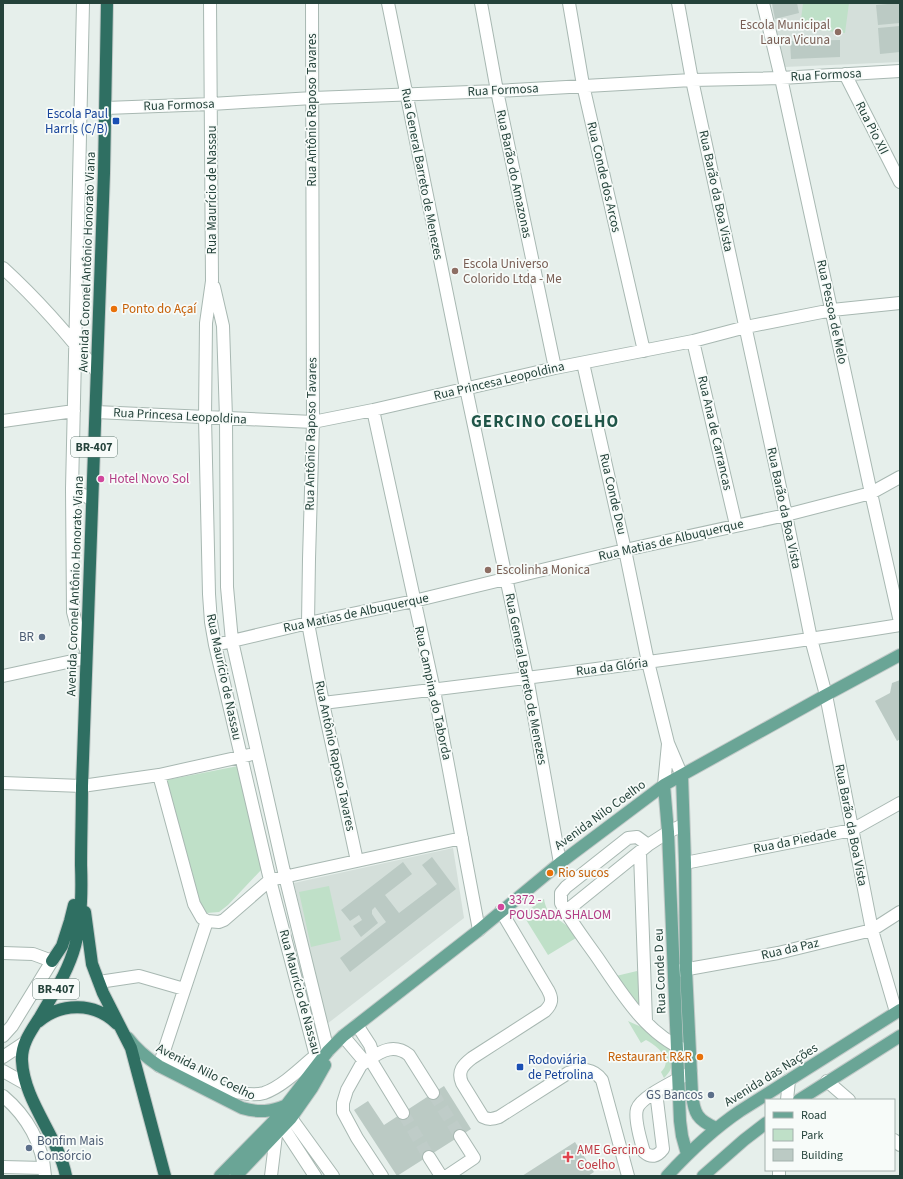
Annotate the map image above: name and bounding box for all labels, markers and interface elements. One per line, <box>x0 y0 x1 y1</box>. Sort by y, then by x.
place label: Escola Municipal Laura Vicuna <box>740 16 830 49</box>
marker: Escola Municipal Laura Vicuna <box>833 27 843 37</box>
street label: Rua Antônio Raposo Tavares <box>303 33 321 187</box>
street label: Rua Formosa <box>790 64 862 86</box>
street label: Rua Formosa <box>467 79 539 101</box>
street label: Rua General Barreto de Menezes <box>397 87 448 262</box>
street label: Rua Formosa <box>143 95 215 115</box>
street label: Rua Pio XII <box>851 98 893 158</box>
place label: Escola Paul HarrIs (C/B) <box>45 105 108 138</box>
street label: Rua Barão do Amazonas <box>492 108 537 240</box>
marker: Escola Paul HarrIs (C/B) <box>111 116 121 126</box>
street label: Rua Conde dos Arcos <box>582 120 626 235</box>
street label: Rua Maurício de Nassau <box>203 126 221 254</box>
street label: Rua Barão da Boa Vista <box>694 128 738 254</box>
street label: Avenida Coronel Antônio Honorato Viana <box>74 151 100 373</box>
place label: Escola Universo Colorido Ltda - Me <box>463 255 562 288</box>
street label: Rua Pessoa de Melo <box>812 258 852 366</box>
marker: Escola Universo Colorido Ltda - Me <box>450 266 460 276</box>
place label: Ponto do Açaí <box>122 300 197 318</box>
marker: Ponto do Açaí <box>109 304 119 314</box>
street label: Rua Antônio Raposo Tavares <box>301 357 321 511</box>
street label: Rua Princesa Leopoldina <box>432 357 566 405</box>
street label: Rua Ana de Carrancas <box>693 374 737 493</box>
street label: Rua Princesa Leopoldina <box>113 404 247 428</box>
district label: GERCINO COELHO <box>471 410 619 434</box>
road number: BR-407 <box>71 437 117 457</box>
street label: Rua Barão da Boa Vista <box>762 445 806 571</box>
street label: Rua Conde Deu <box>595 452 631 536</box>
place label: Hotel Novo Sol <box>109 470 189 488</box>
marker: Hotel Novo Sol <box>96 474 106 484</box>
street label: Avenida Coronel Antônio Honorato Viana <box>62 475 88 697</box>
street label: Rua Matias de Albuquerque <box>597 515 745 565</box>
place label: Escolinha Monica <box>496 561 590 579</box>
marker: Escolinha Monica <box>483 565 493 575</box>
street label: Rua Matias de Albuquerque <box>282 589 430 637</box>
street label: Rua General Barreto de Menezes <box>501 592 552 767</box>
street label: Rua Maurício de Nassau <box>202 612 246 742</box>
street label: Rua Campina do Taborda <box>410 624 456 762</box>
place label: BR <box>19 628 35 646</box>
marker: BR <box>37 632 47 642</box>
street label: Rua da Glória <box>575 654 649 680</box>
street label: Rua Antônio Raposo Tavares <box>310 679 360 833</box>
street label: Rua Barão da Boa Vista <box>830 762 872 888</box>
street label: Avenida Nilo Coelho <box>551 776 649 854</box>
street label: Rua da Piedade <box>752 824 838 858</box>
place label: Rio sucos <box>558 864 609 882</box>
marker: Rio sucos <box>545 868 555 878</box>
place label: 3372 - POUSADA SHALOM <box>509 891 611 924</box>
marker: 3372 - POUSADA SHALOM <box>496 902 506 912</box>
street label: Rua Maurício de Nassau <box>275 927 325 1057</box>
street label: Rua Conde D eu <box>650 928 670 1014</box>
street label: Rua da Paz <box>759 934 821 964</box>
road number: BR-407 <box>33 979 79 999</box>
street label: Avenida Nilo Coelho <box>153 1039 259 1105</box>
street label: Avenida das Nações <box>721 1039 822 1111</box>
place label: Restaurant R&R <box>608 1048 693 1066</box>
place label: Rodoviária de Petrolina <box>528 1051 594 1084</box>
marker: Restaurant R&R <box>695 1052 705 1062</box>
marker: Rodoviária de Petrolina <box>515 1062 525 1072</box>
place label: GS Bancos <box>646 1086 704 1104</box>
marker: GS Bancos <box>706 1090 716 1100</box>
legend <box>765 1099 895 1171</box>
text: Road <box>801 1107 827 1124</box>
text: Park <box>801 1127 823 1144</box>
place label: Bonfim Mais Consórcio <box>37 1132 104 1165</box>
place label: AME Gercino Coelho <box>577 1141 645 1174</box>
marker: Bonfim Mais Consórcio <box>24 1143 34 1153</box>
text: Building <box>801 1147 843 1164</box>
marker: AME Gercino Coelho <box>562 1151 574 1163</box>

